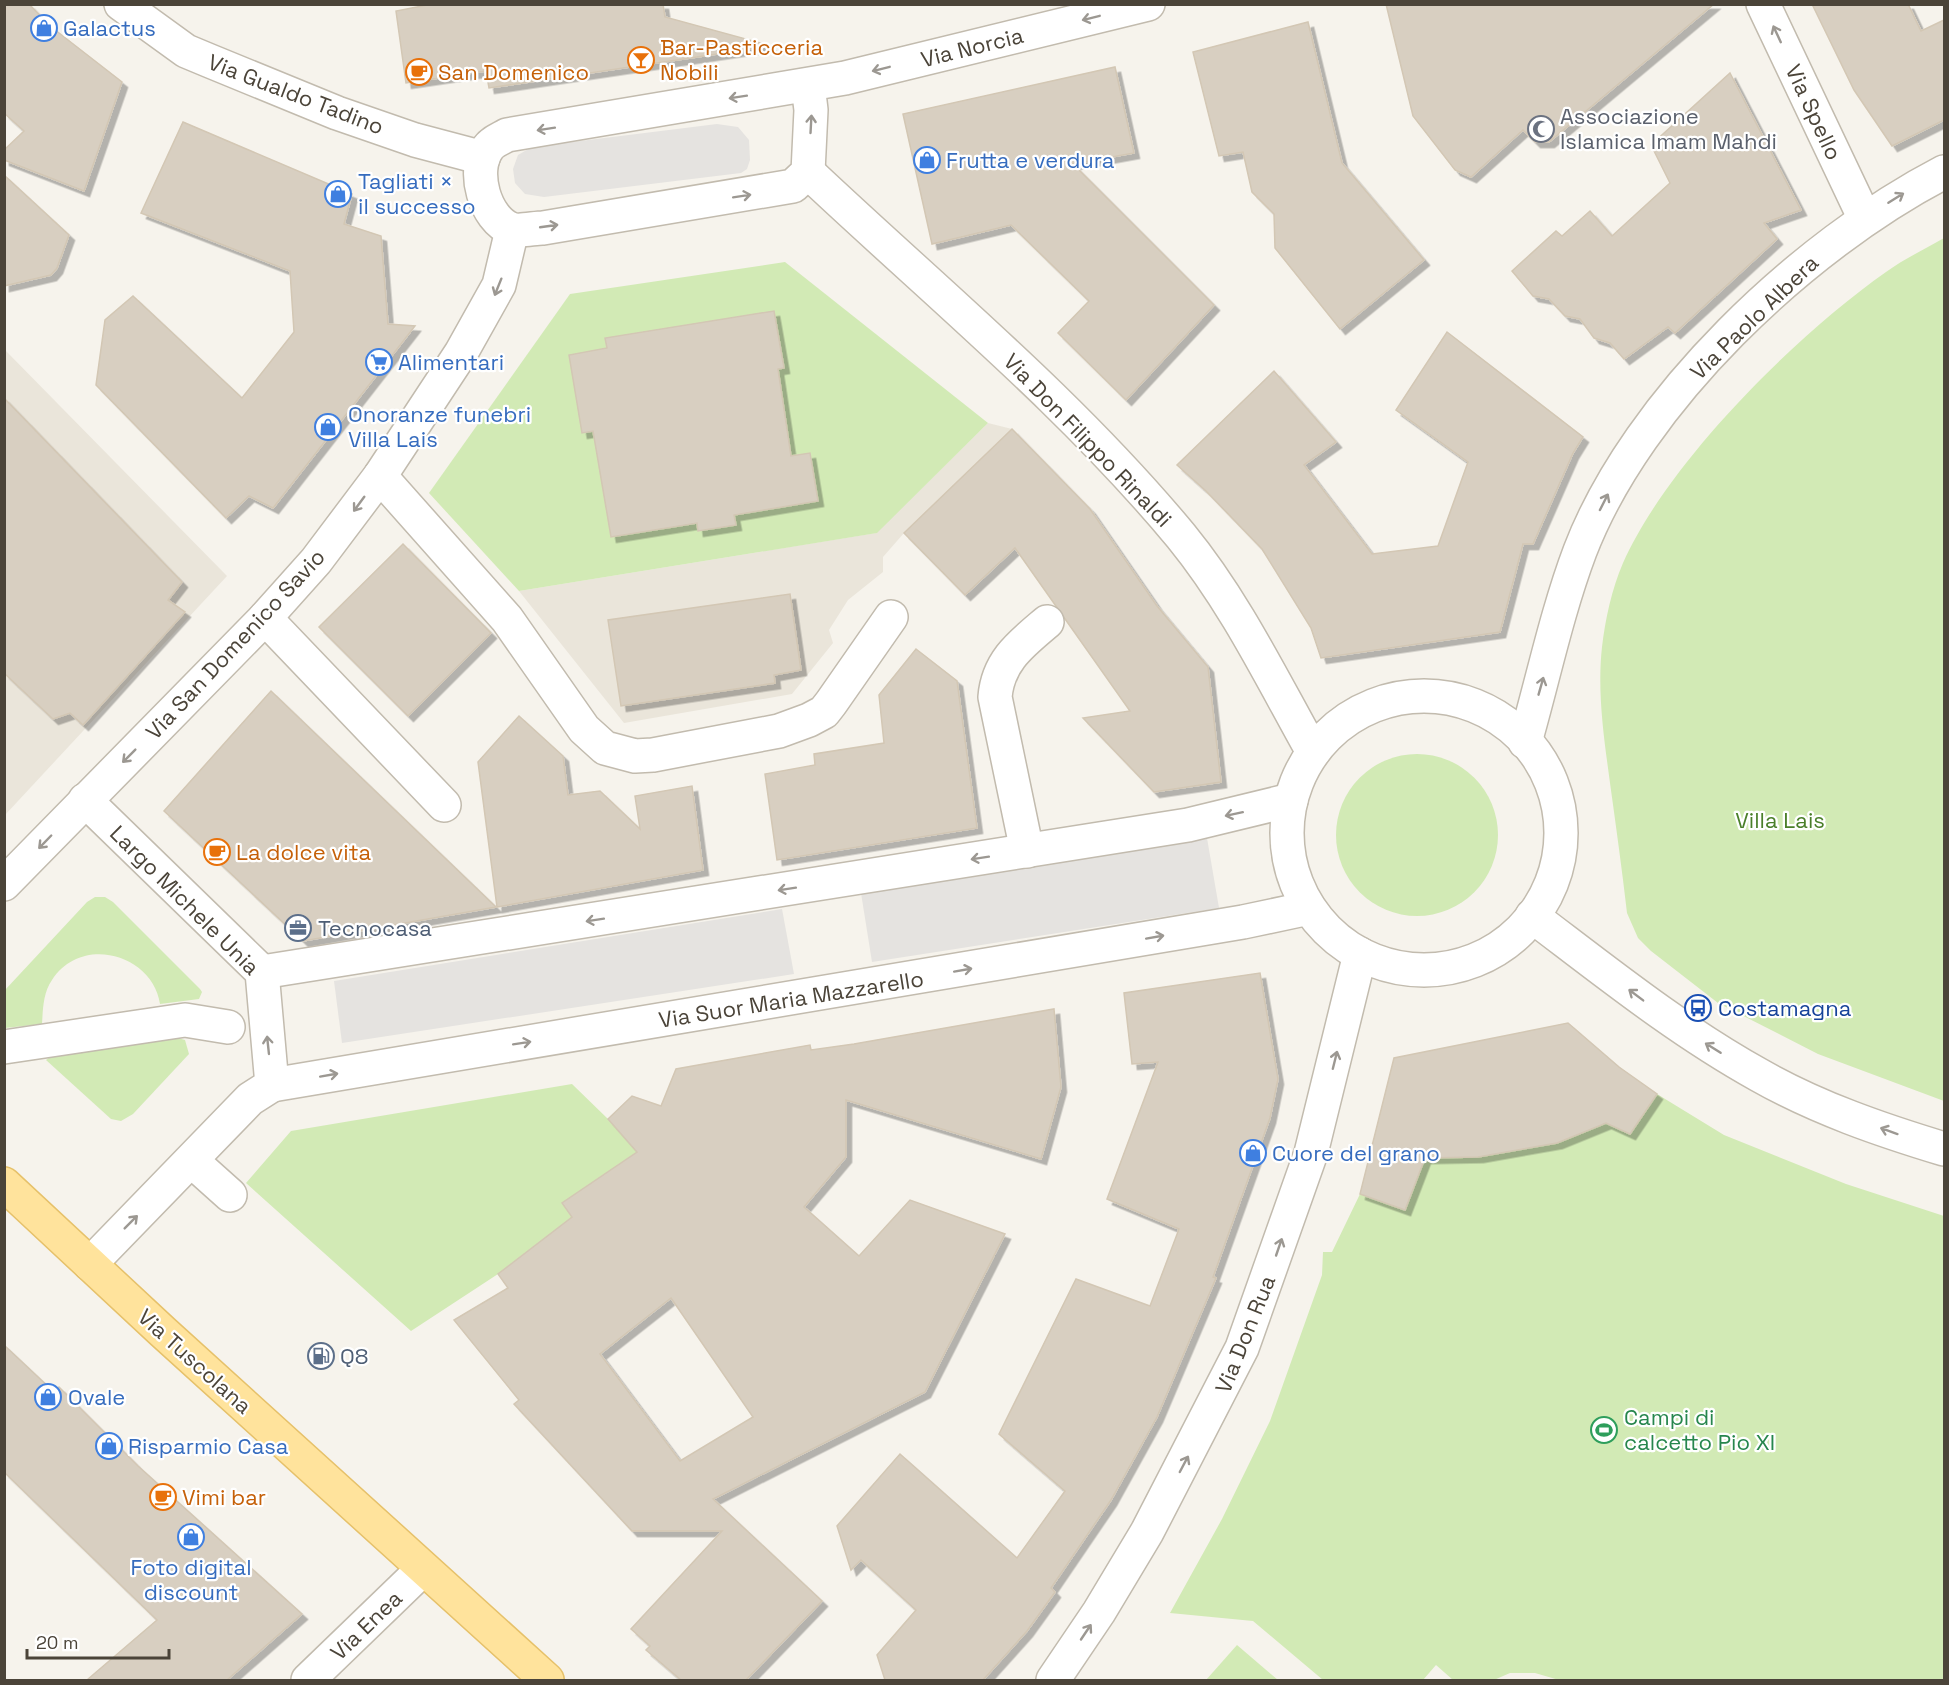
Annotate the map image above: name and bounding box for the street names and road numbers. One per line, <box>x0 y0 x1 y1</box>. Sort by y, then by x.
street label: Via Norcia <box>918 21 1026 73</box>
street label: Via Gualdo Tadino <box>204 48 388 140</box>
street label: Via Spello <box>1780 60 1848 164</box>
street label: Via Paolo Albera <box>1684 248 1824 385</box>
street label: Via Don Filippo Rinaldi <box>998 347 1178 533</box>
street label: Via San Domenico Savio <box>139 543 331 745</box>
street label: Largo Michele Unia <box>104 819 266 981</box>
street label: Via Suor Maria Mazzarello <box>656 964 926 1034</box>
street label: Via Don Rua <box>1209 1271 1281 1397</box>
street label: Via Tuscolana <box>132 1302 258 1420</box>
street label: Via Enea <box>324 1584 408 1666</box>

